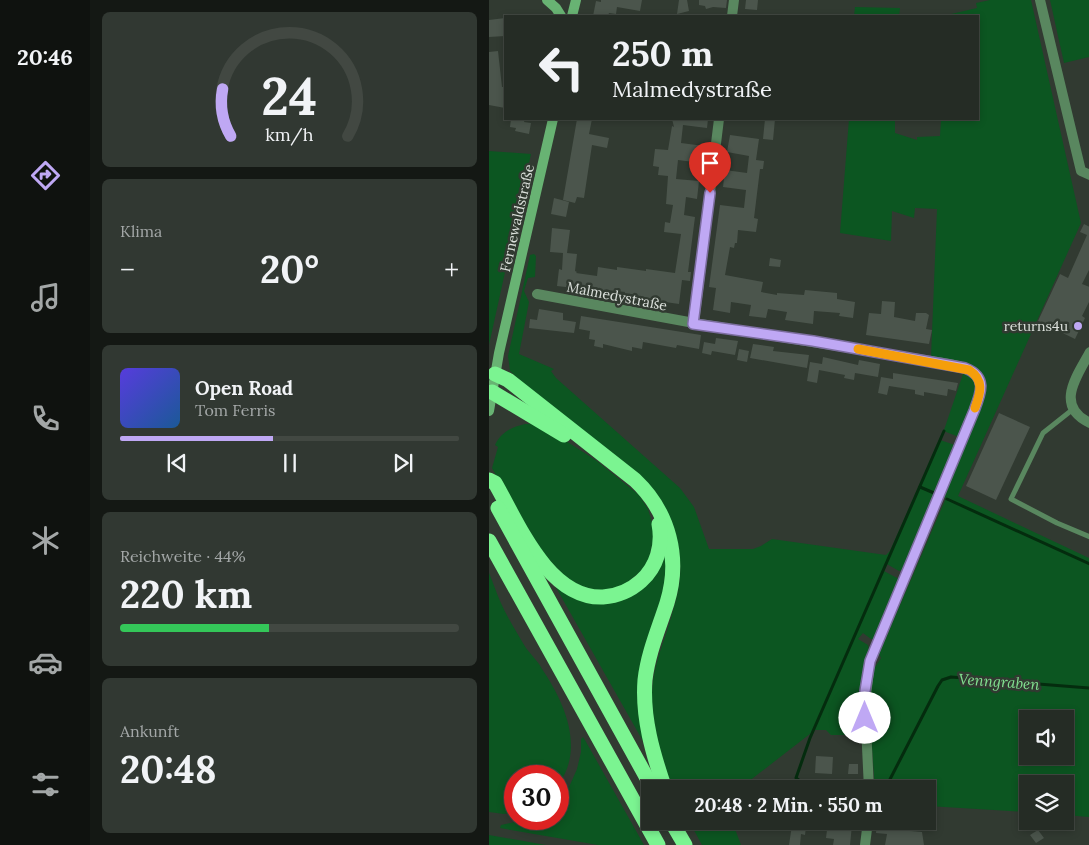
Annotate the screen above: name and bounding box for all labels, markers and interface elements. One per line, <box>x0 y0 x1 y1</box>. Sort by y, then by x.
text: 250 m <box>612 31 713 76</box>
icon: left <box>529 35 594 100</box>
text: 20:46 <box>17 43 73 71</box>
text: 24 <box>261 63 318 129</box>
text: Malmedystraße <box>612 75 772 103</box>
text: km/h <box>265 123 314 146</box>
pin <box>689 142 731 193</box>
icon: arrive <box>696 149 724 177</box>
icon: directions <box>28 158 63 193</box>
street label: Fernewaldstraße <box>496 162 538 274</box>
text: Klima <box>120 221 162 241</box>
text: 20° <box>260 245 319 293</box>
text: − <box>120 252 135 288</box>
text: + <box>444 252 459 288</box>
street label: Malmedystraße <box>565 277 669 315</box>
icon: music <box>28 280 63 315</box>
place label: returns4u <box>1004 317 1068 335</box>
marker: returns4u <box>1072 320 1084 332</box>
text: Open Road <box>195 376 293 400</box>
text: Tom Ferris <box>195 400 275 420</box>
icon: phone <box>28 401 63 436</box>
icon: previous <box>163 449 191 477</box>
icon: pause <box>276 449 304 477</box>
icon: next <box>389 449 417 477</box>
icon: climate <box>28 523 63 558</box>
text: Reichweite · 44% <box>120 546 246 566</box>
text: 220 km <box>120 570 252 618</box>
icon: car <box>28 645 63 680</box>
water label: Venngraben <box>958 669 1041 694</box>
position arrow <box>838 691 890 743</box>
map controls <box>1019 710 1074 830</box>
button: sound <box>1019 710 1074 765</box>
text: Ankunft <box>120 721 179 741</box>
text: 20:48 <box>120 745 216 793</box>
speed limit sign: 30 <box>504 765 569 830</box>
icon: filters <box>28 767 63 802</box>
button: layers <box>1019 775 1074 830</box>
text: 20:48 · 2 Min. · 550 m <box>694 793 883 817</box>

